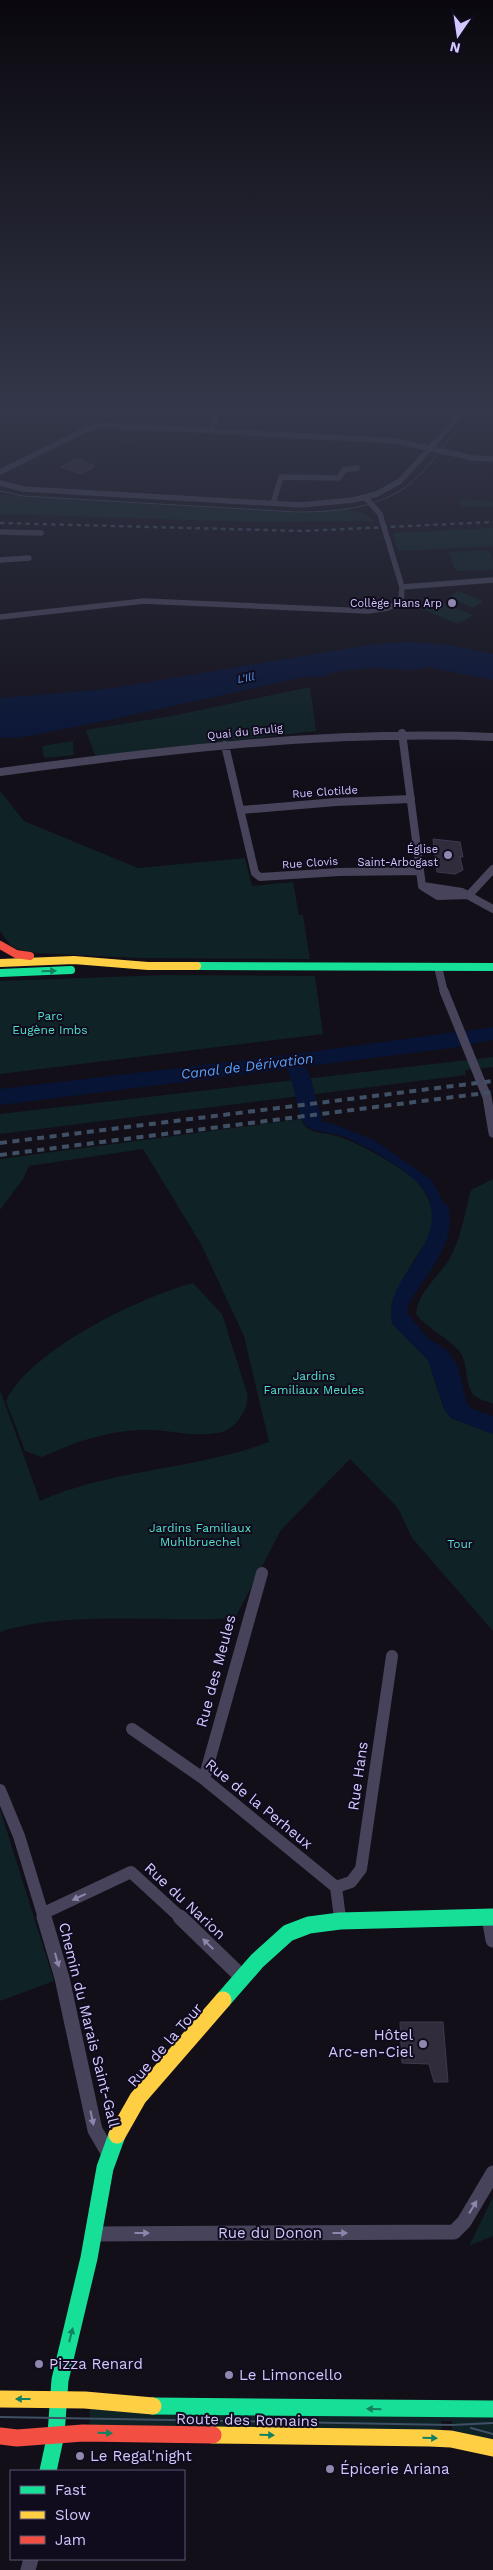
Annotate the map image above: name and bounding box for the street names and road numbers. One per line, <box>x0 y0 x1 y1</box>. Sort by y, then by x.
street label: Quai du Brulig <box>207 722 284 742</box>
street label: Rue Clotilde <box>292 783 358 801</box>
street label: Rue Clovis <box>282 855 339 871</box>
street label: Rue des Meules <box>192 1613 240 1729</box>
street label: Rue Hans <box>344 1740 372 1812</box>
street label: Rue de la Perheux <box>202 1755 316 1853</box>
street label: Rue du Narion <box>141 1859 229 1943</box>
street label: Chemin du Marais Saint-Gall <box>55 1921 123 2130</box>
street label: Rue de la Tour <box>124 1999 206 2091</box>
street label: Rue du Donon <box>218 2224 322 2242</box>
street label: Route des Romains <box>176 2410 318 2430</box>

